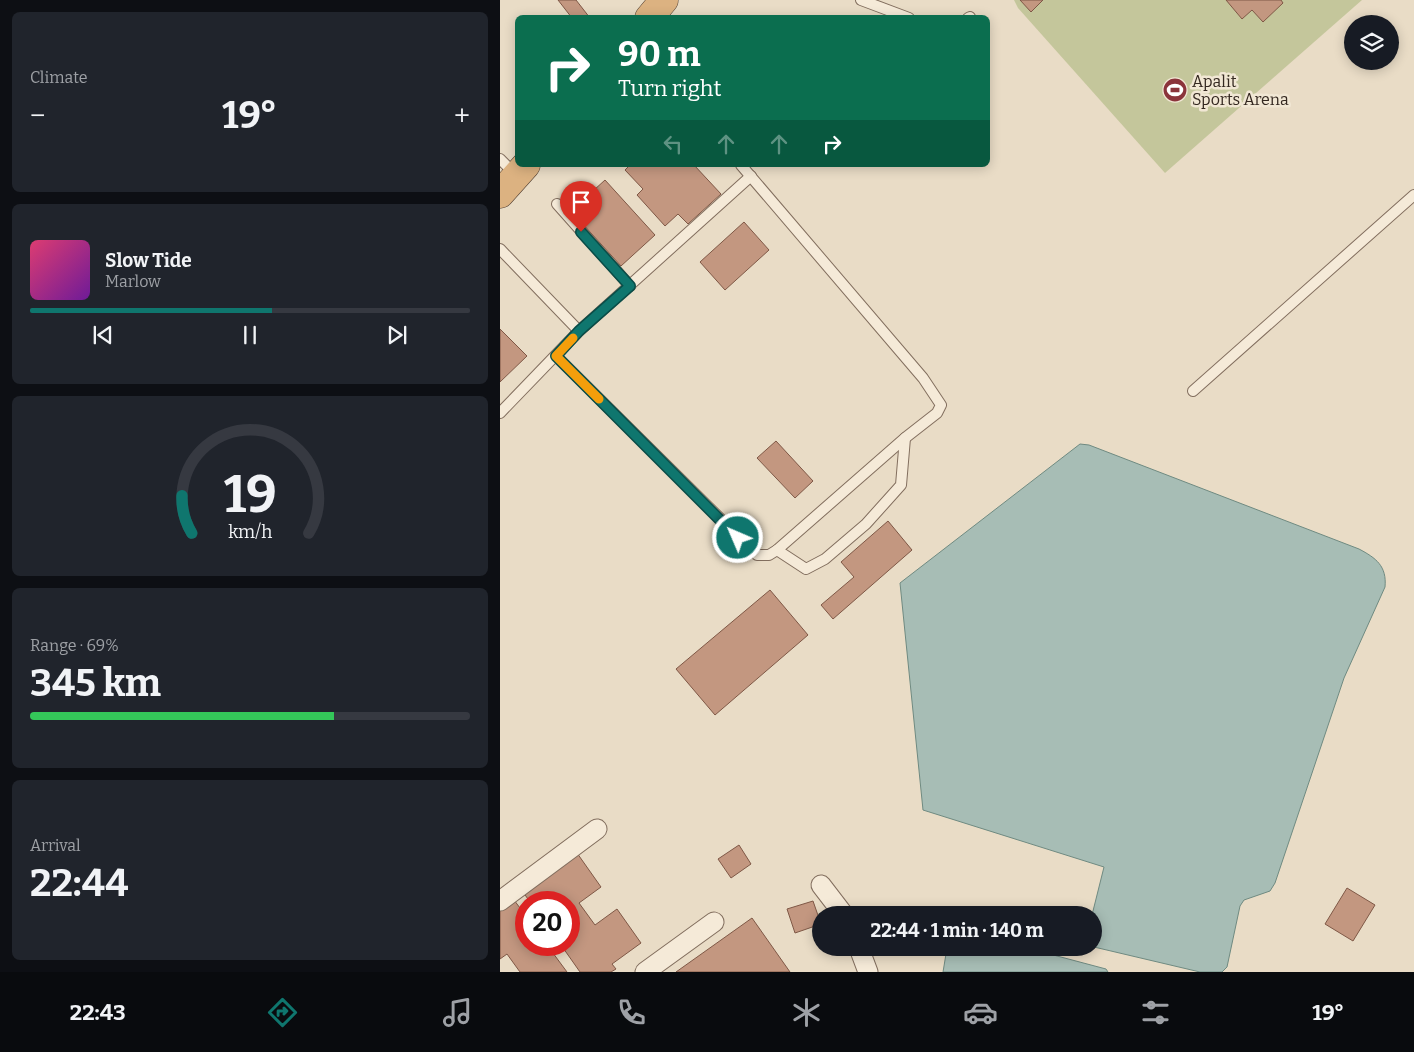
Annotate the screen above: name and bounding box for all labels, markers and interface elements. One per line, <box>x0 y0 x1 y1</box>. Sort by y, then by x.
map controls <box>1344 15 1399 70</box>
button: layers <box>1344 15 1399 70</box>
text: 90 m <box>618 33 701 75</box>
icon: right <box>535 35 600 100</box>
text: Climate <box>30 68 88 87</box>
place label: Apalit Sports Arena <box>1192 72 1289 109</box>
text: Turn right <box>618 75 721 102</box>
sports icon: Apalit Sports Arena <box>1162 77 1188 103</box>
text: 19° <box>222 92 277 138</box>
text: − <box>30 99 45 132</box>
text: + <box>454 99 470 132</box>
icon: left <box>659 130 687 158</box>
icon: ahead <box>712 130 740 158</box>
icon: ahead <box>765 130 793 158</box>
icon: right <box>818 130 846 158</box>
pin <box>560 181 602 232</box>
icon: arrive <box>567 188 595 216</box>
text: Slow Tide <box>105 249 192 272</box>
text: Marlow <box>105 272 161 291</box>
icon: previous <box>89 321 117 349</box>
icon: pause <box>236 321 264 349</box>
icon: next <box>383 321 411 349</box>
text: 19 <box>223 463 277 526</box>
position arrow <box>711 511 763 563</box>
text: km/h <box>228 521 272 543</box>
text: Range · 69% <box>30 636 119 655</box>
text: 345 km <box>30 660 161 706</box>
text: Arrival <box>30 836 81 855</box>
text: 22:44 <box>30 860 128 906</box>
speed limit sign: 20 <box>515 891 580 956</box>
text: 22:44 · 1 min · 140 m <box>870 919 1044 942</box>
icon: directions <box>265 995 300 1030</box>
icon: music <box>440 995 475 1030</box>
icon: phone <box>614 995 649 1030</box>
icon: climate <box>789 995 824 1030</box>
icon: car <box>963 995 998 1030</box>
icon: filters <box>1138 995 1173 1030</box>
text: 22:43 <box>70 999 126 1026</box>
text: 19° <box>1312 999 1344 1026</box>

